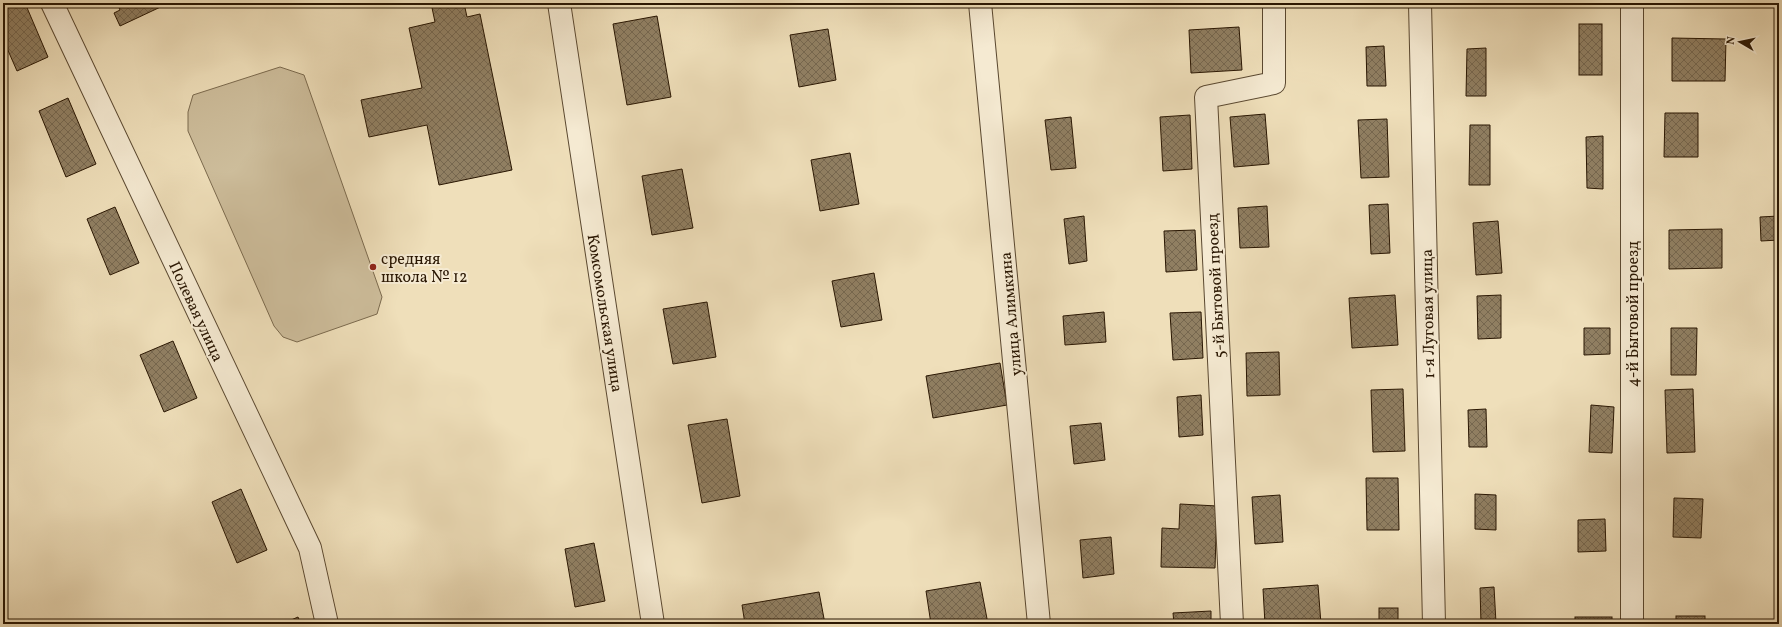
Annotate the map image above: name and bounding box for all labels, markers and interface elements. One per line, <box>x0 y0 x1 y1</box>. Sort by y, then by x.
north arrow <box>1720 22 1760 62</box>
text: N <box>1724 36 1740 46</box>
street label: 5-й Бытовой проезд <box>1202 213 1232 359</box>
street label: Комсомольская улица <box>581 233 627 394</box>
street label: 4-й Бытовой проезд <box>1623 241 1645 387</box>
place label: средняя школа № 12 <box>381 249 468 289</box>
street label: 1-я Луговая улица <box>1417 249 1441 379</box>
street label: улица Алимкина <box>996 251 1028 377</box>
street label: Полевая улица <box>162 258 228 366</box>
marker: средняя школа № 12 <box>368 262 378 272</box>

